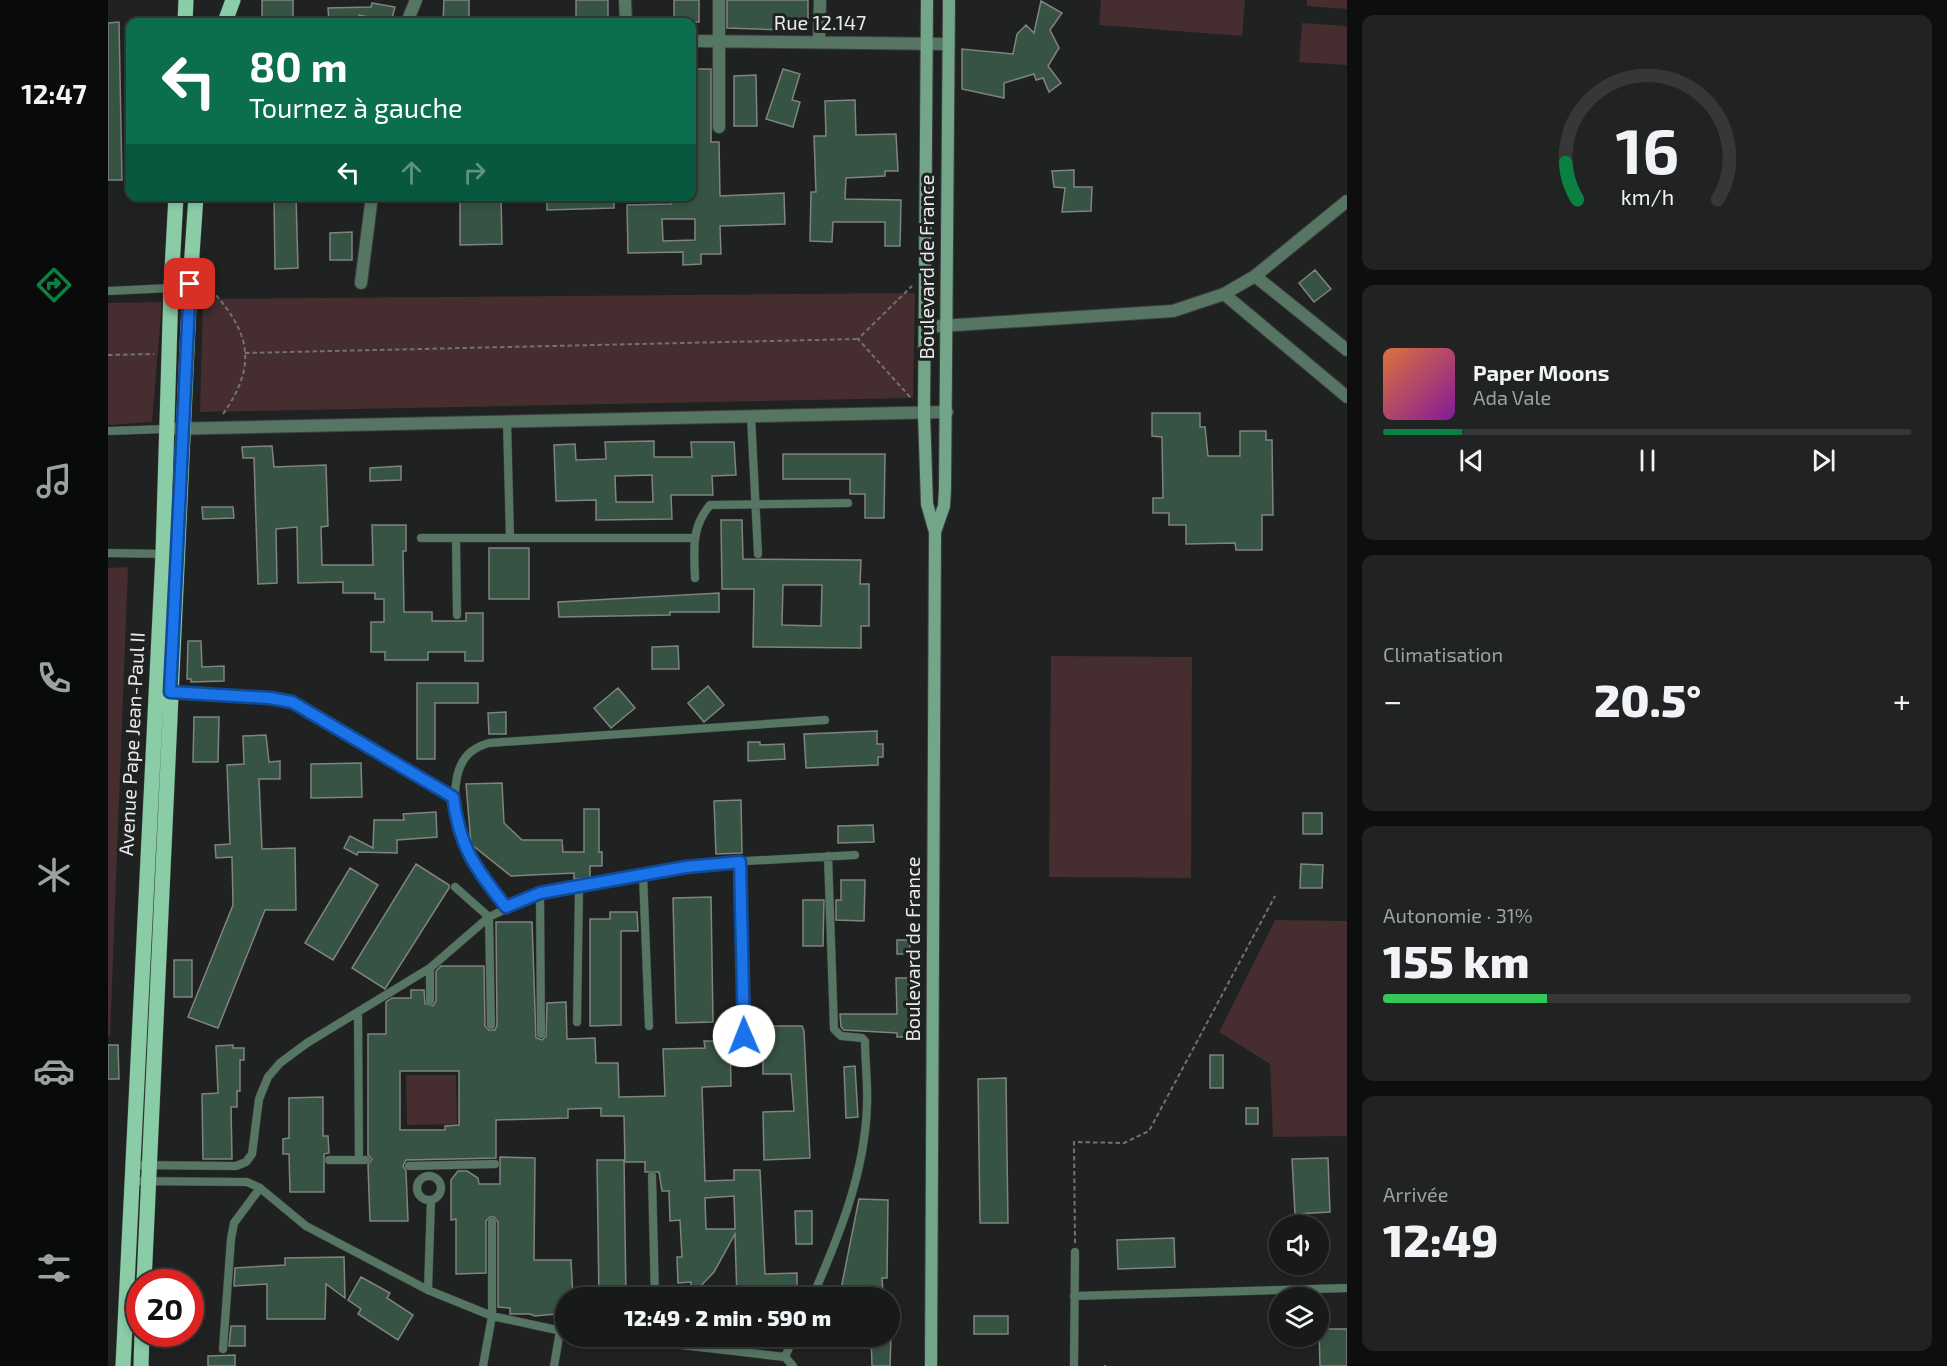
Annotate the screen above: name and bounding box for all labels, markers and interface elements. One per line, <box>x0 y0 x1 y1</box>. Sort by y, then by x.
street label: Rue 12.147 <box>774 10 866 34</box>
text: 80 m <box>249 40 348 90</box>
icon: left <box>150 42 228 120</box>
text: 12:47 <box>21 77 87 109</box>
text: Tournez à gauche <box>249 91 463 123</box>
text: 16 <box>1615 112 1679 187</box>
icon: left <box>332 156 365 189</box>
icon: ahead <box>395 156 428 189</box>
icon: right <box>458 156 491 189</box>
street label: Boulevard de France <box>914 174 938 360</box>
text: km/h <box>1620 184 1674 209</box>
pin <box>164 258 215 309</box>
icon: directions <box>33 264 75 306</box>
icon: arrive <box>173 267 206 300</box>
text: Paper Moons <box>1473 359 1609 385</box>
text: Ada Vale <box>1473 385 1551 409</box>
icon: previous <box>1455 444 1488 477</box>
icon: pause <box>1631 444 1664 477</box>
icon: next <box>1807 444 1840 477</box>
icon: music <box>33 460 75 502</box>
street label: Avenue Pape Jean-Paul II <box>113 631 149 857</box>
text: Climatisation <box>1383 642 1503 666</box>
icon: phone <box>33 657 75 699</box>
text: 20.5° <box>1594 672 1701 726</box>
text: − <box>1383 680 1402 720</box>
text: + <box>1893 680 1911 720</box>
icon: climate <box>33 854 75 896</box>
street label: Boulevard de France <box>900 856 924 1042</box>
text: Autonomie · 31% <box>1383 903 1533 927</box>
text: 155 km <box>1383 933 1529 987</box>
position arrow <box>712 1004 776 1068</box>
icon: car <box>33 1050 75 1092</box>
text: Arrivée <box>1383 1182 1448 1206</box>
text: 12:49 <box>1383 1212 1498 1266</box>
map controls <box>1269 1215 1329 1347</box>
button: sound <box>1269 1215 1329 1275</box>
icon: filters <box>33 1247 75 1289</box>
speed limit sign: 20 <box>126 1269 204 1347</box>
button: layers <box>1269 1287 1329 1347</box>
text: 12:49 · 2 min · 590 m <box>624 1304 831 1330</box>

